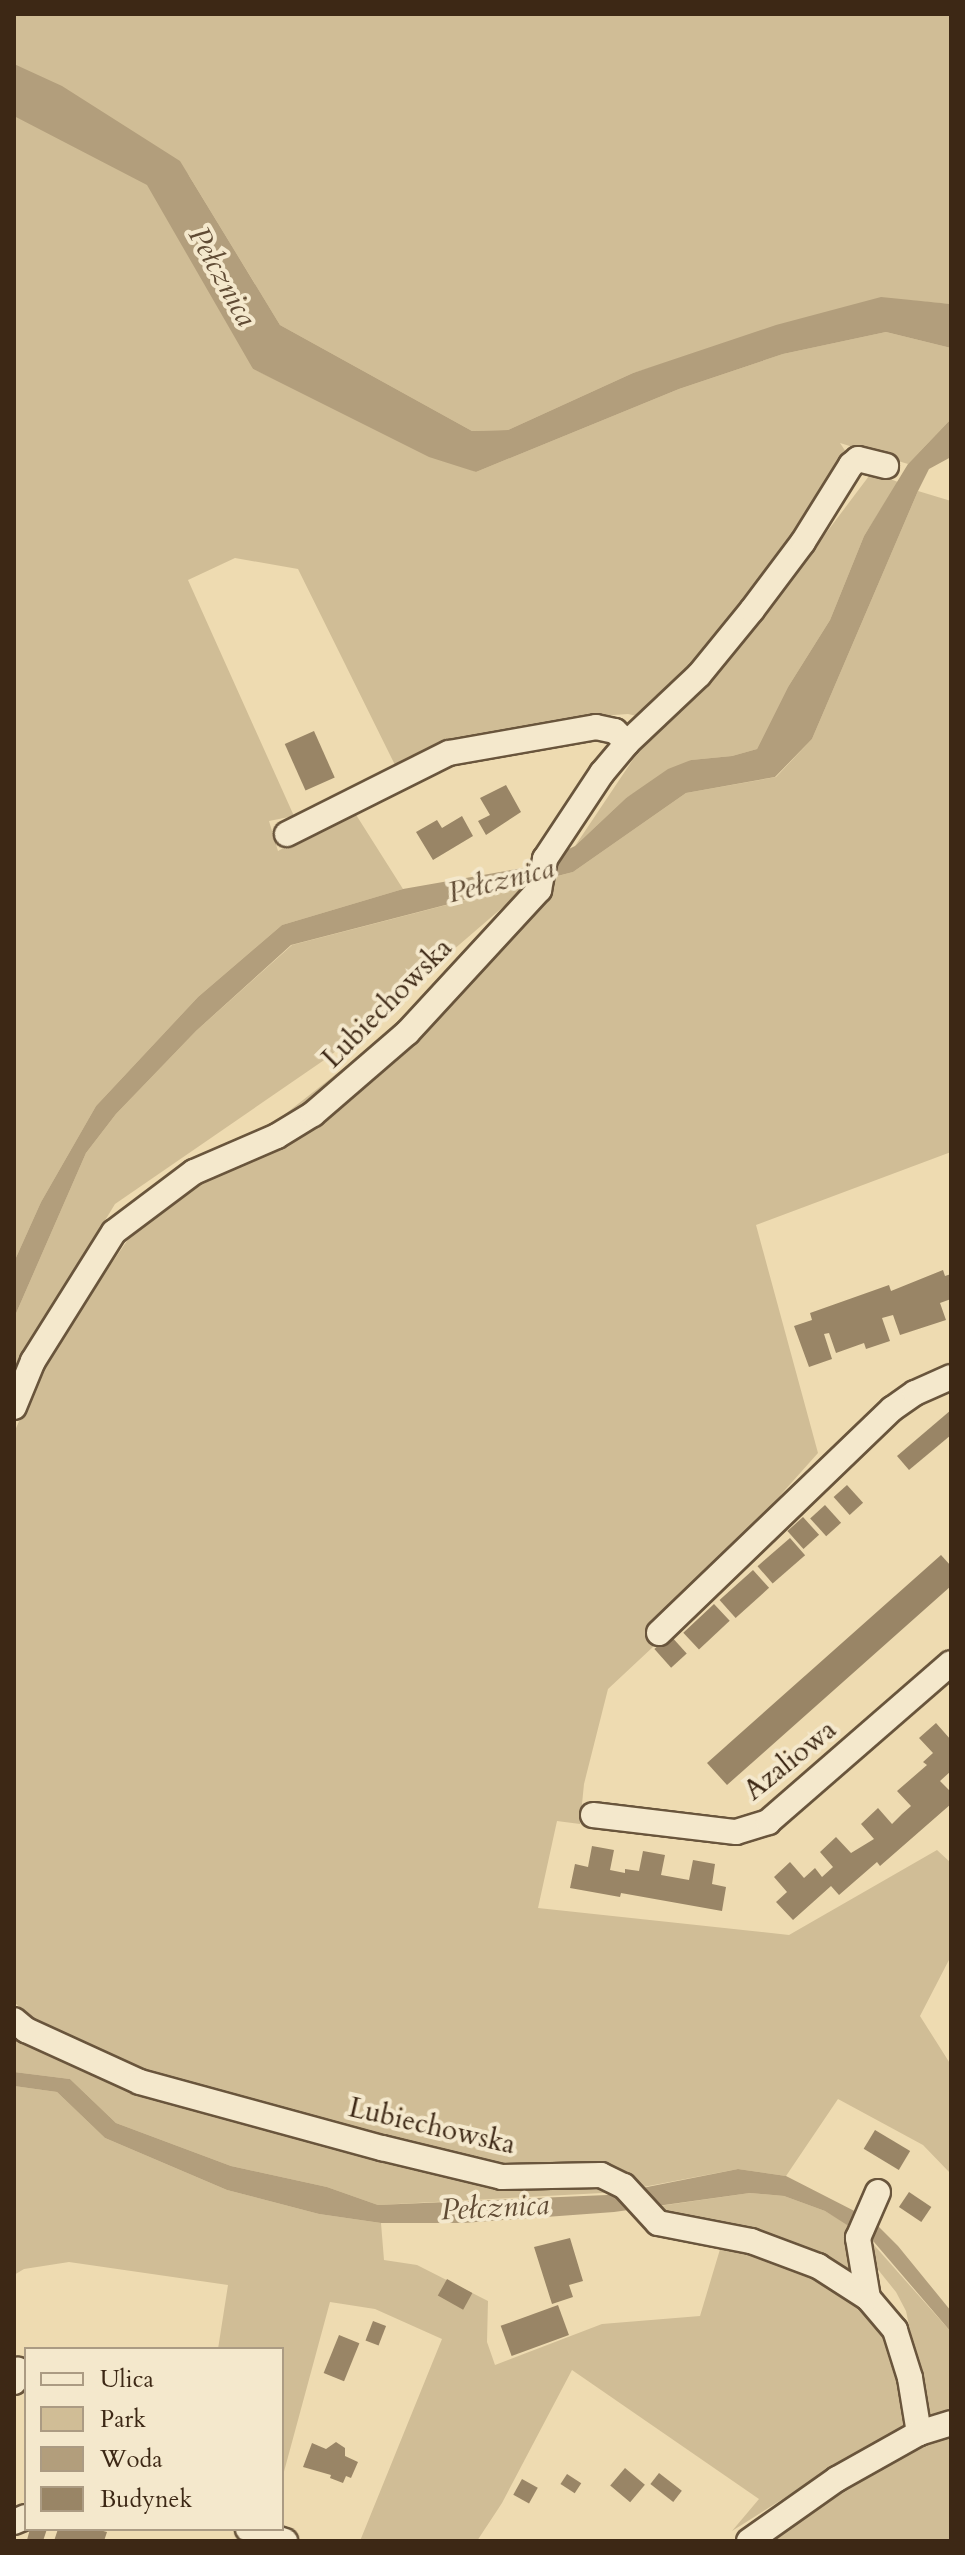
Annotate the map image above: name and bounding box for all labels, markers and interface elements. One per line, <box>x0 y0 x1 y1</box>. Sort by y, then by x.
water label: Pełcznica <box>180 221 264 333</box>
water label: Pełcznica <box>444 850 558 912</box>
street label: Lubiechowska <box>315 931 459 1075</box>
street label: Azaliowa <box>737 1713 843 1807</box>
street label: Lubiechowska <box>345 2090 519 2162</box>
water label: Pełcznica <box>440 2187 550 2229</box>
legend <box>24 2347 284 2531</box>
text: Ulica <box>100 2363 154 2396</box>
text: Park <box>100 2403 146 2436</box>
text: Woda <box>100 2443 163 2476</box>
text: Budynek <box>100 2483 192 2516</box>

